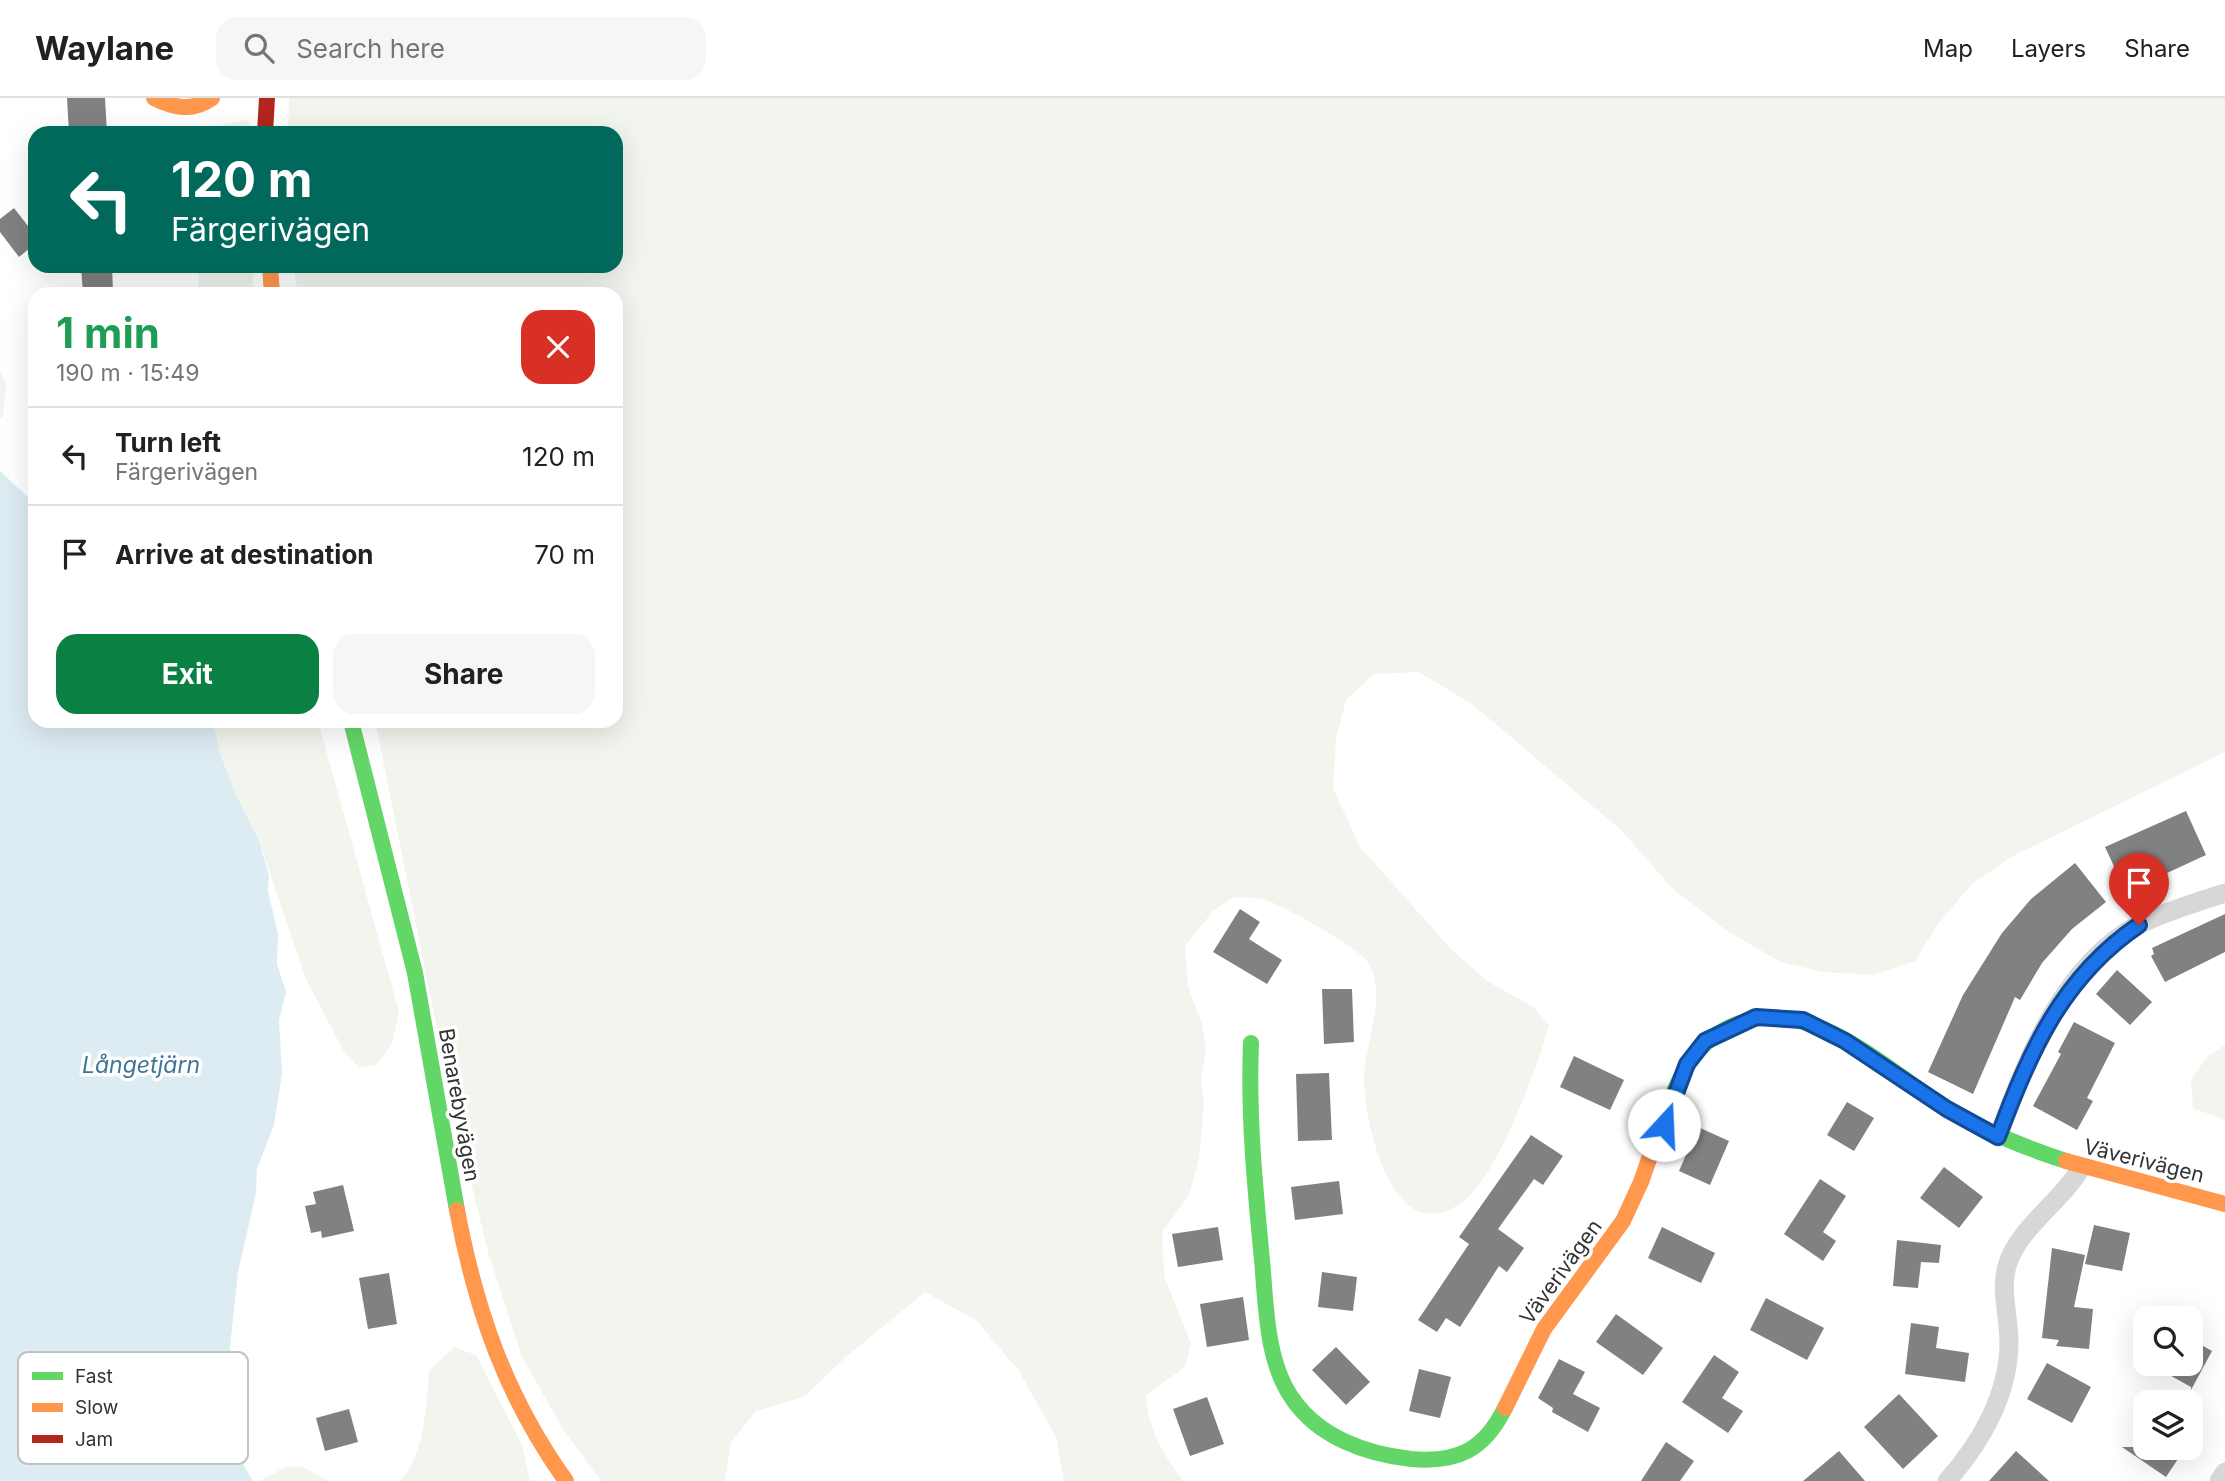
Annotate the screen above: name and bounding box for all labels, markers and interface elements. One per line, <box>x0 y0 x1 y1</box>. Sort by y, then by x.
search box <box>216 17 706 80</box>
text: Waylane <box>35 28 174 68</box>
icon: search <box>240 29 278 67</box>
text: Search here <box>296 33 445 64</box>
text: Map <box>1923 34 1973 63</box>
text: Layers <box>2011 34 2086 63</box>
text: Share <box>2124 34 2190 63</box>
text: 120 m <box>171 150 312 209</box>
icon: left <box>56 154 147 245</box>
text: Färgerivägen <box>171 210 370 249</box>
text: 1 min <box>56 307 160 358</box>
button: close <box>521 310 595 384</box>
text: 190 m · 15:49 <box>56 359 199 387</box>
text: Turn left <box>115 427 221 458</box>
icon: left <box>56 437 94 475</box>
text: 120 m <box>522 441 595 472</box>
text: Färgerivägen <box>115 458 258 486</box>
icon: arrive <box>56 535 94 573</box>
text: Arrive at destination <box>115 539 374 570</box>
text: 70 m <box>534 539 595 570</box>
button: Exit <box>56 634 319 714</box>
button: Share <box>333 634 595 714</box>
pin <box>2109 853 2169 925</box>
icon: arrive <box>2120 864 2158 902</box>
street label: Benarebyvägen <box>434 1026 485 1184</box>
water label: Långetjärn <box>82 1051 200 1079</box>
position arrow <box>1627 1088 1701 1162</box>
street label: Väverivägen <box>2081 1133 2207 1188</box>
street label: Väverivägen <box>1514 1215 1607 1329</box>
map controls <box>2133 1306 2203 1460</box>
button: search <box>2133 1306 2203 1376</box>
legend <box>18 1352 248 1464</box>
text: Fast <box>75 1365 113 1388</box>
button: layers <box>2133 1390 2203 1460</box>
text: Slow <box>75 1396 118 1419</box>
text: Jam <box>75 1428 113 1451</box>

